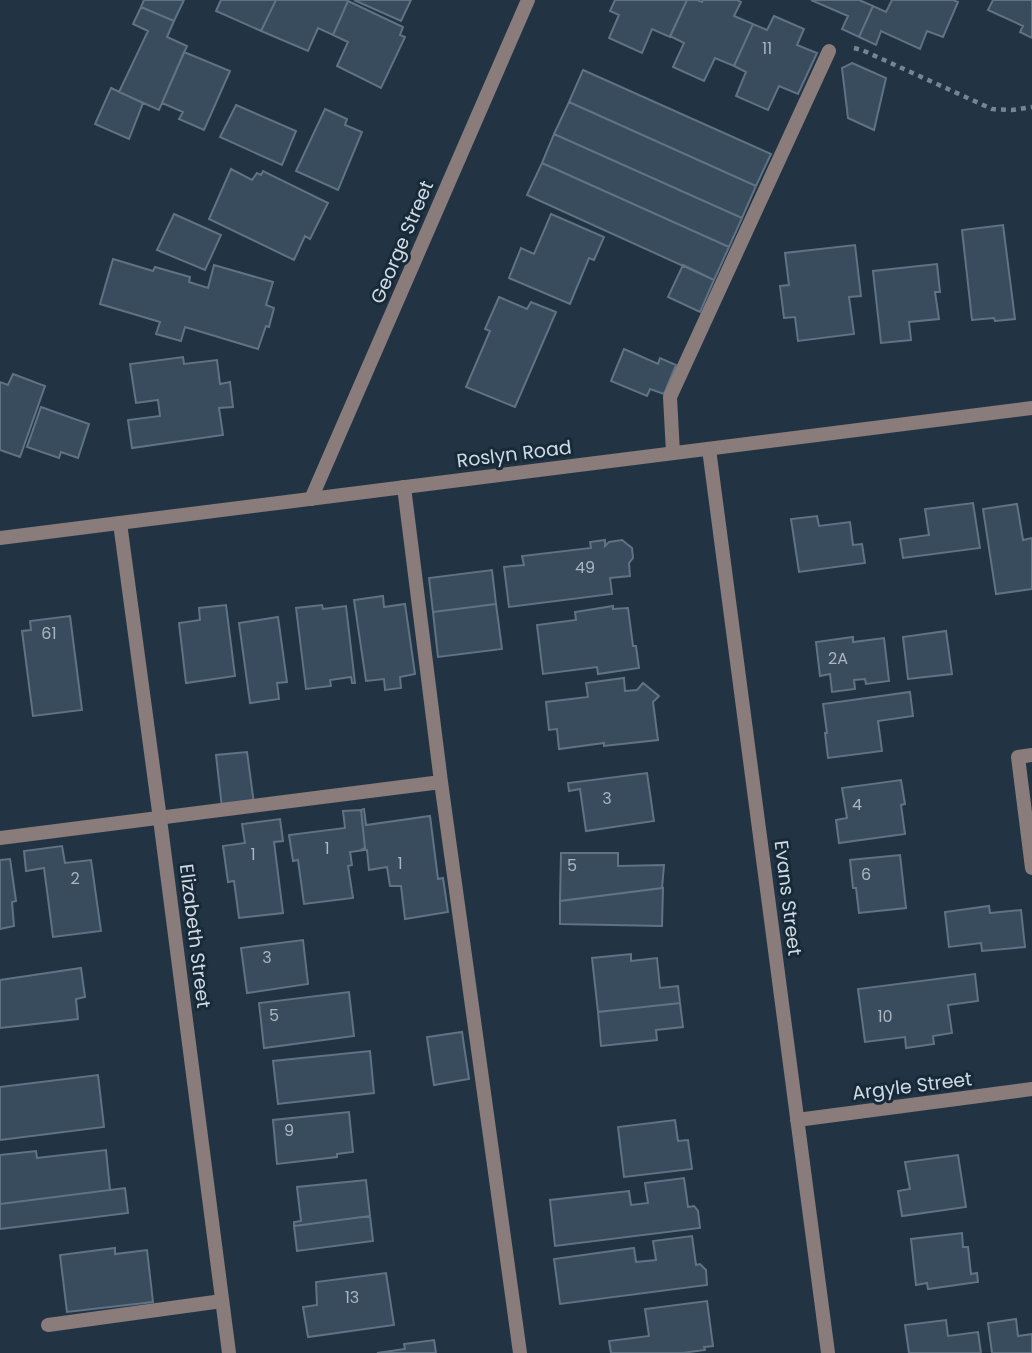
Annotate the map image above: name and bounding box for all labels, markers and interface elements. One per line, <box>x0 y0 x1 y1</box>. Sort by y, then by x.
house number: 11 <box>762 37 772 60</box>
street label: George Street <box>364 176 440 308</box>
street label: Roslyn Road <box>455 434 573 474</box>
house number: 49 <box>575 556 595 579</box>
house number: 61 <box>41 622 57 645</box>
house number: 2A <box>828 647 848 670</box>
house number: 3 <box>602 787 612 810</box>
house number: 4 <box>852 793 862 816</box>
house number: 1 <box>324 837 330 860</box>
street label: Evans Street <box>768 839 808 957</box>
house number: 1 <box>250 843 256 866</box>
house number: 1 <box>397 852 403 875</box>
house number: 5 <box>567 854 577 877</box>
street label: Elizabeth Street <box>173 862 217 1010</box>
house number: 6 <box>861 863 871 886</box>
house number: 2 <box>70 867 80 890</box>
house number: 3 <box>262 946 272 969</box>
house number: 5 <box>269 1004 279 1027</box>
house number: 10 <box>877 1005 893 1028</box>
street label: Argyle Street <box>851 1065 974 1107</box>
house number: 9 <box>284 1119 294 1142</box>
house number: 13 <box>345 1286 359 1309</box>

